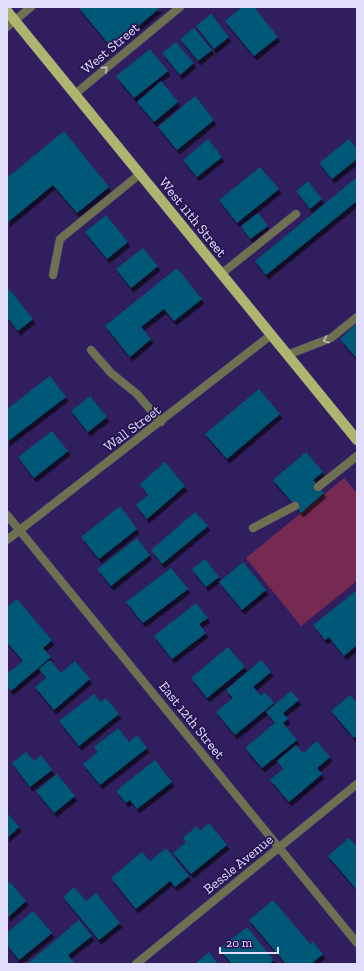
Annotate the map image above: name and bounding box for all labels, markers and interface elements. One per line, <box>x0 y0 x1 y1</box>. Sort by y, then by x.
street label: West Street <box>78 19 143 78</box>
one-way arrow <box>101 66 108 73</box>
street label: West 11th Street <box>155 174 230 261</box>
one-way arrow <box>322 335 329 343</box>
street label: Wall Street <box>101 401 165 455</box>
street label: East 12th Street <box>155 678 229 763</box>
street label: Bessle Avenue <box>200 831 277 898</box>
scale bar <box>220 929 278 955</box>
text: 20 m <box>226 936 253 950</box>

